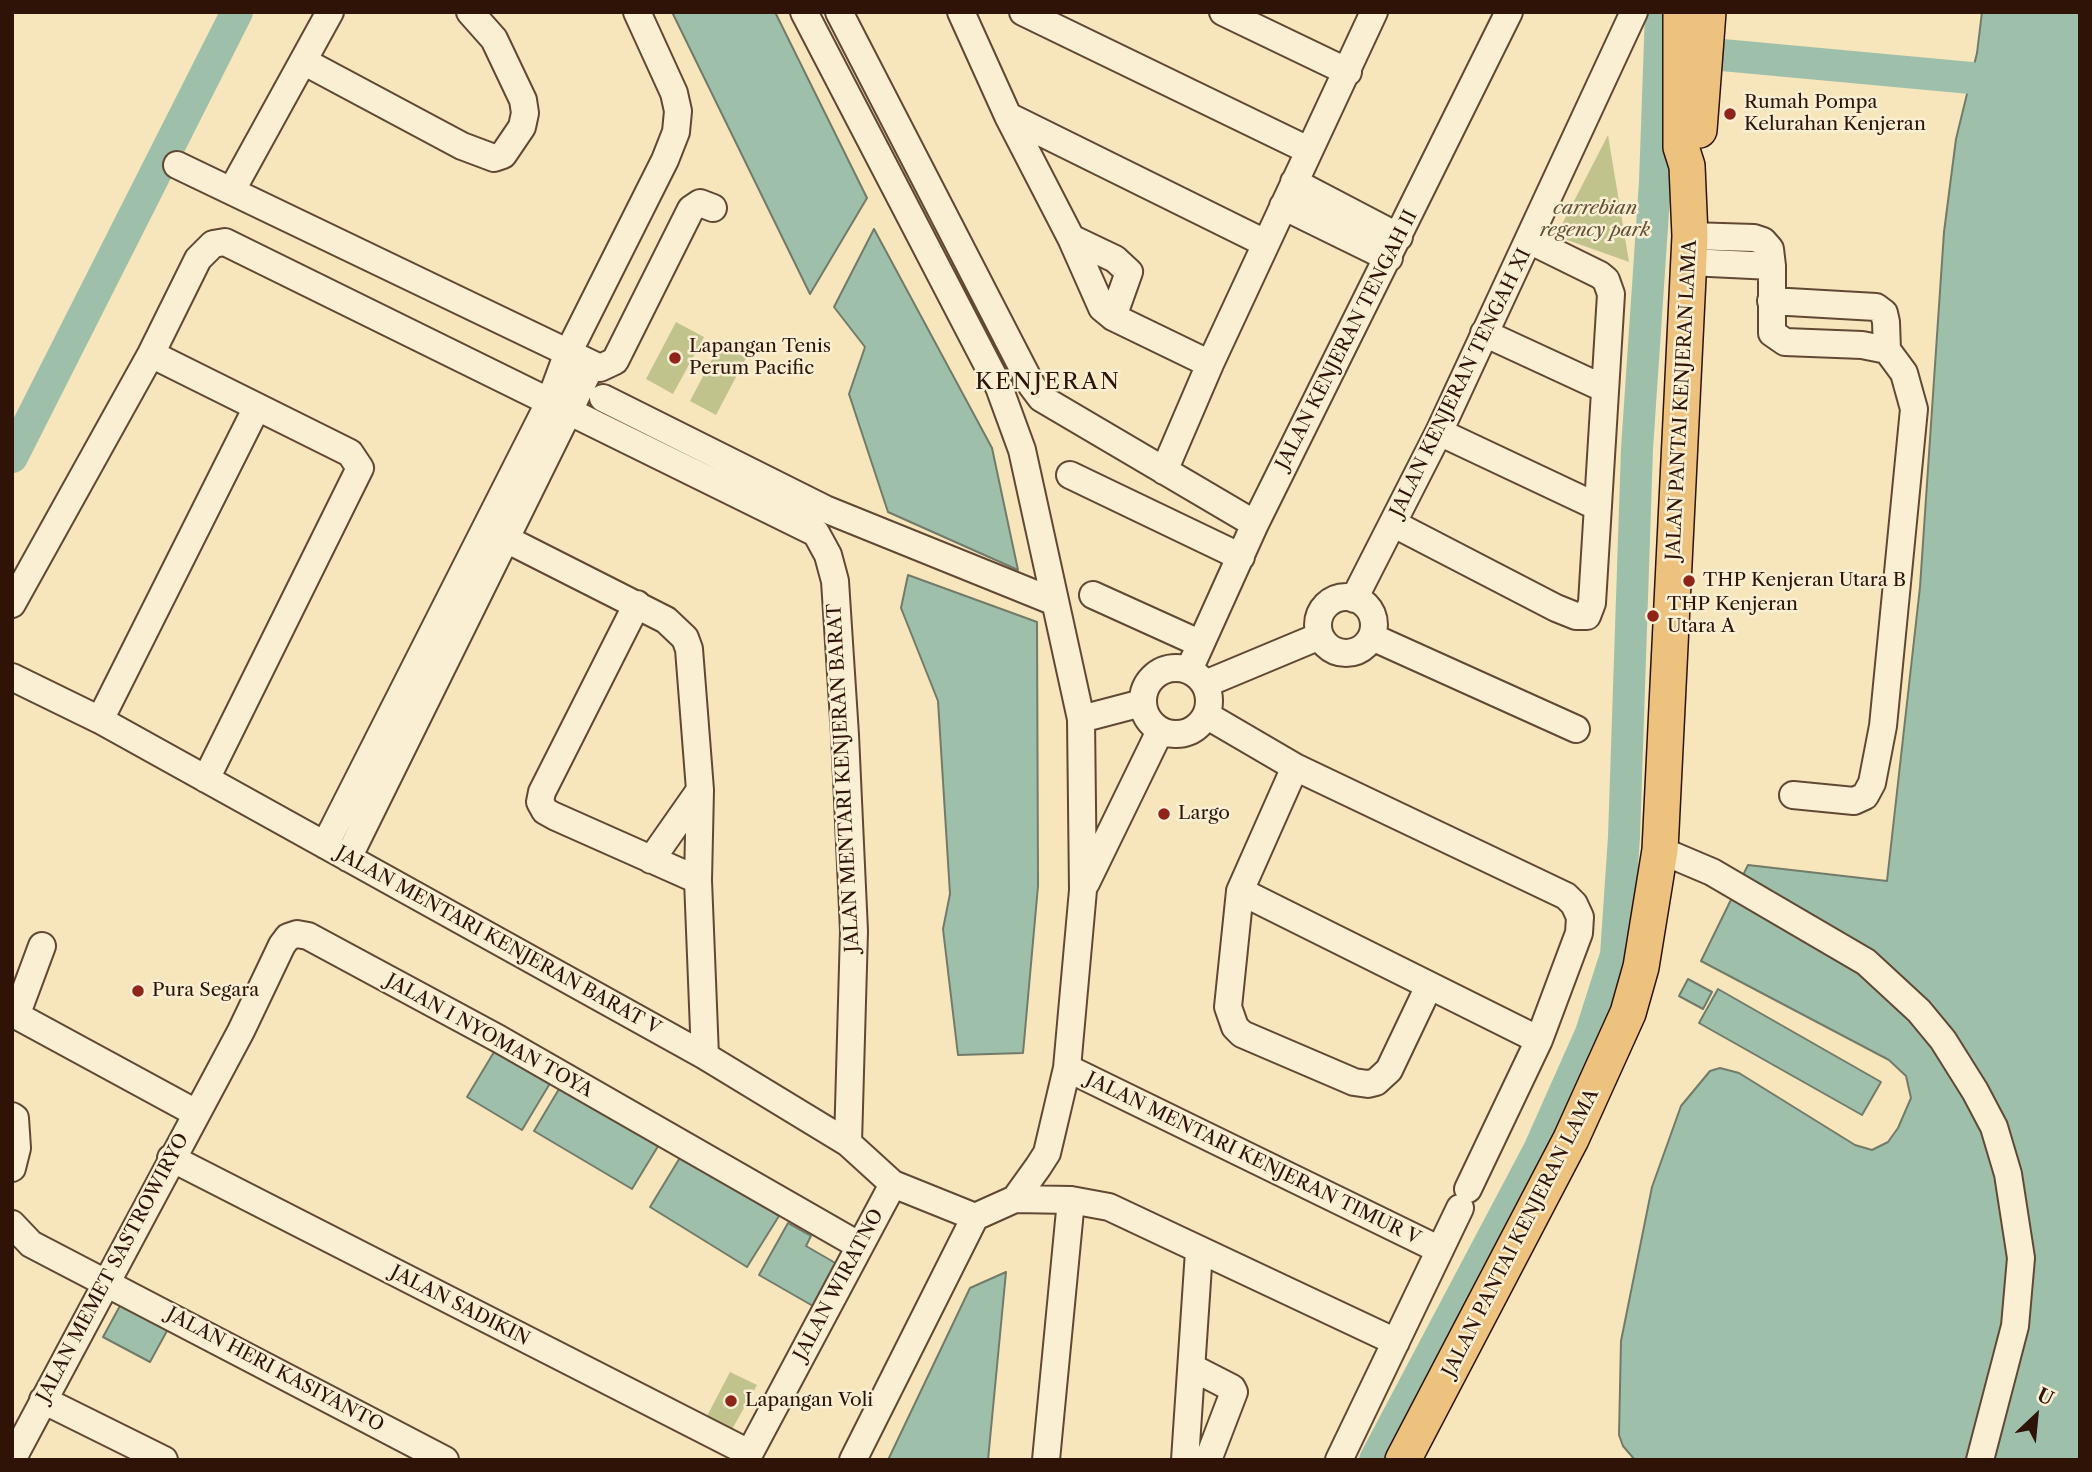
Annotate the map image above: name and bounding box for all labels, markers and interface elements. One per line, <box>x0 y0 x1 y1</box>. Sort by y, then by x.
place label: Rumah Pompa Kelurahan Kenjeran <box>1744 92 1926 136</box>
marker: Rumah Pompa Kelurahan Kenjeran <box>1722 106 1738 122</box>
park label: carrebian regency park <box>1540 198 1650 242</box>
street label: JALAN KENJERAN TENGAH II <box>1271 206 1423 474</box>
street label: JALAN PANTAI KENJERAN LAMA <box>1662 239 1702 561</box>
street label: JALAN KENJERAN TENGAH XI <box>1386 245 1536 521</box>
place label: Lapangan Tenis Perum Pacific <box>689 336 831 380</box>
marker: Lapangan Tenis Perum Pacific <box>667 350 683 366</box>
district label: KENJERAN <box>976 368 1120 396</box>
place label: THP Kenjeran Utara B <box>1703 570 1906 592</box>
marker: THP Kenjeran Utara B <box>1681 573 1697 589</box>
place label: THP Kenjeran Utara A <box>1667 594 1798 638</box>
street label: JALAN MENTARI KENJERAN BARAT <box>823 603 865 953</box>
marker: THP Kenjeran Utara A <box>1645 608 1661 624</box>
place label: Largo <box>1178 803 1230 825</box>
marker: Largo <box>1156 806 1172 822</box>
street label: JALAN MENTARI KENJERAN BARAT V <box>332 842 664 1040</box>
street label: JALAN I NYOMAN TOYA <box>381 969 597 1103</box>
place label: Pura Segara <box>152 980 259 1002</box>
marker: Pura Segara <box>130 983 146 999</box>
street label: JALAN MENTARI KENJERAN TIMUR V <box>1082 1068 1424 1250</box>
street label: JALAN PANTAI KENJERAN LAMA <box>1438 1085 1604 1381</box>
street label: JALAN MEMET SASTROWIRYO <box>32 1130 194 1406</box>
street label: JALAN WIRATNO <box>789 1205 889 1365</box>
street label: JALAN SADIKIN <box>387 1261 533 1351</box>
street label: JALAN HERI KASIYANTO <box>162 1303 388 1437</box>
north arrow <box>2001 1381 2071 1451</box>
text: U <box>2033 1383 2057 1410</box>
place label: Lapangan Voli <box>745 1390 873 1412</box>
marker: Lapangan Voli <box>723 1393 739 1409</box>

